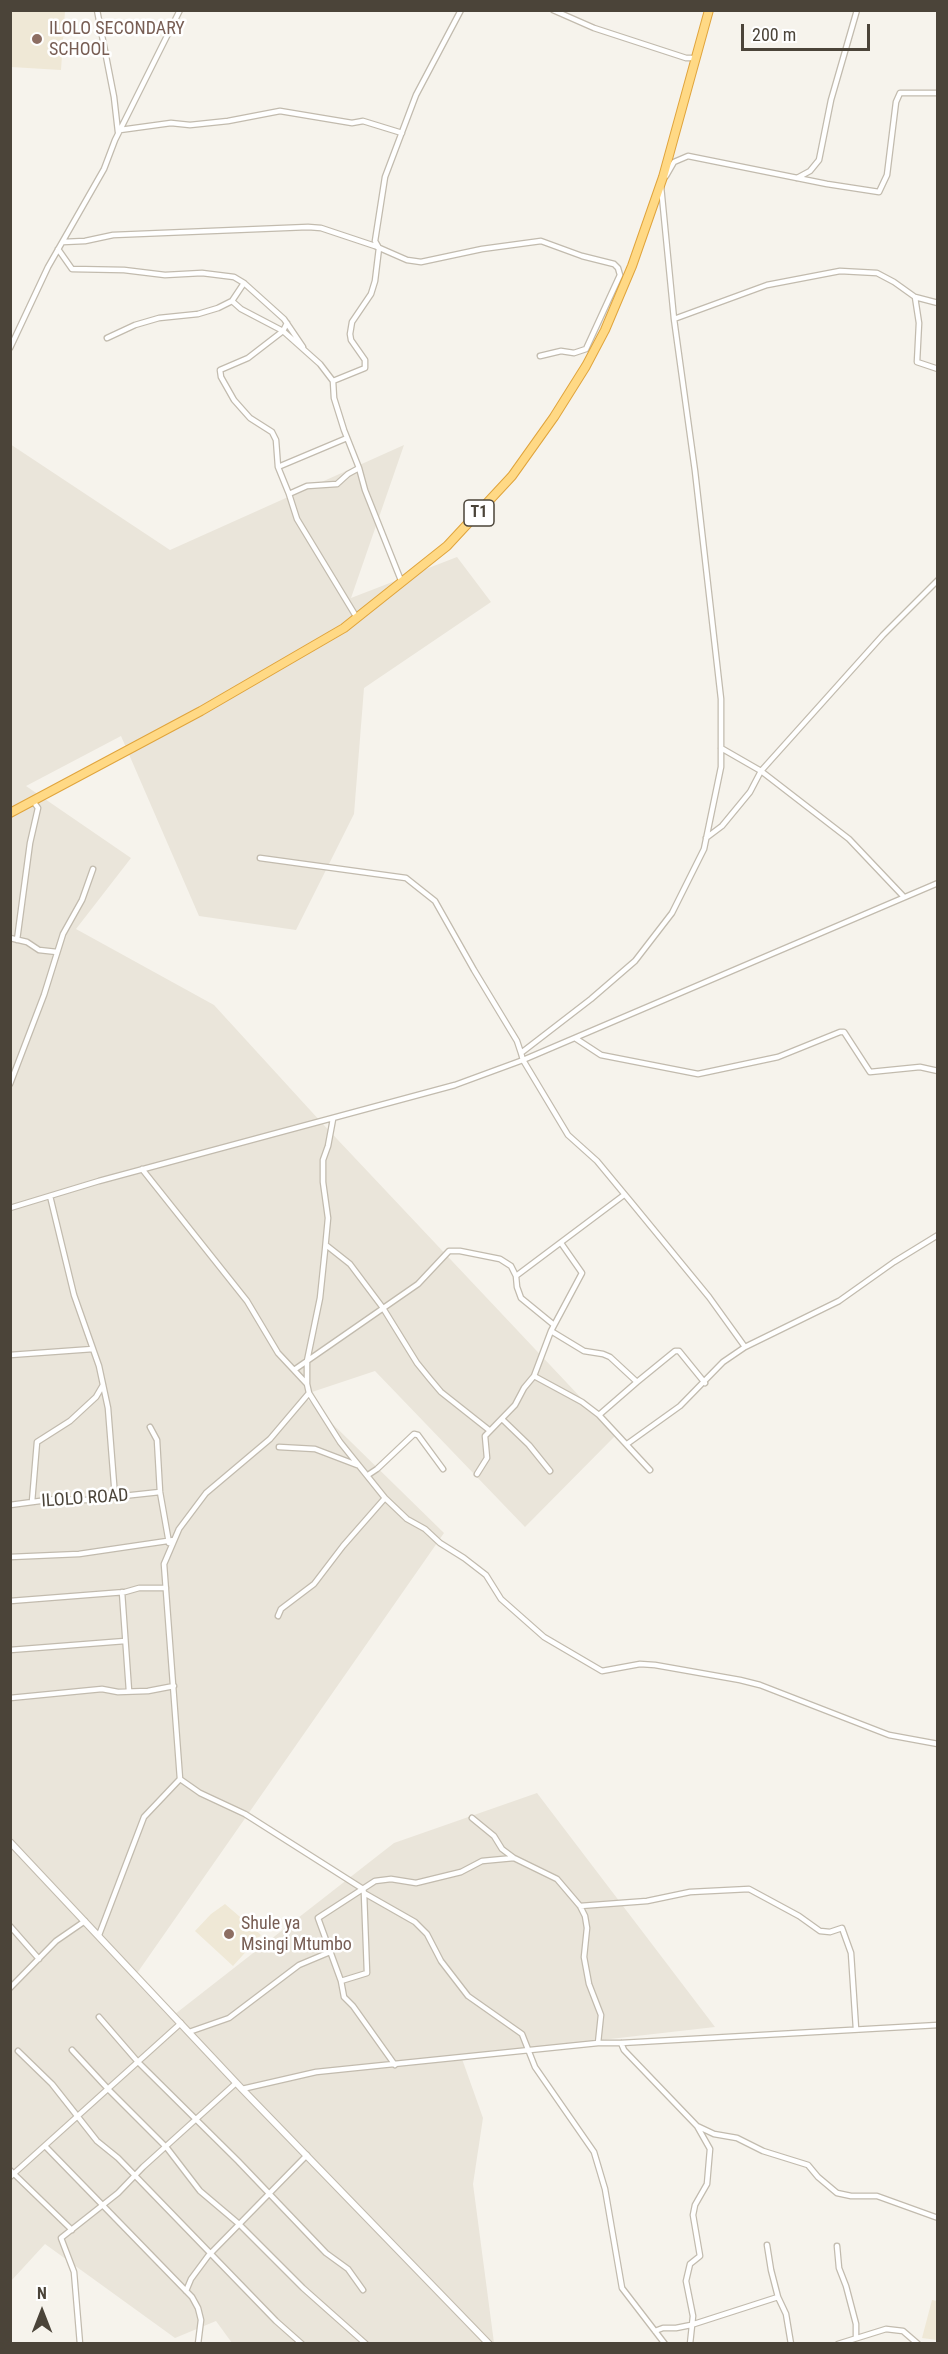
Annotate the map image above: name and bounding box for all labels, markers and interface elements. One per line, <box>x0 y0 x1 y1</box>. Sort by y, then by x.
scale bar <box>744 12 873 50</box>
place label: ILOLO SECONDARY SCHOOL <box>49 18 185 60</box>
text: 200 m <box>752 24 796 45</box>
marker: ILOLO SECONDARY SCHOOL <box>30 32 44 46</box>
road number: T1 <box>464 500 494 526</box>
street label: ILOLO ROAD <box>41 1485 129 1513</box>
place label: Shule ya Msingi Mtumbo <box>241 1913 352 1956</box>
marker: Shule ya Msingi Mtumbo <box>222 1927 236 1941</box>
north arrow <box>12 2282 72 2342</box>
text: N <box>37 2284 47 2303</box>

